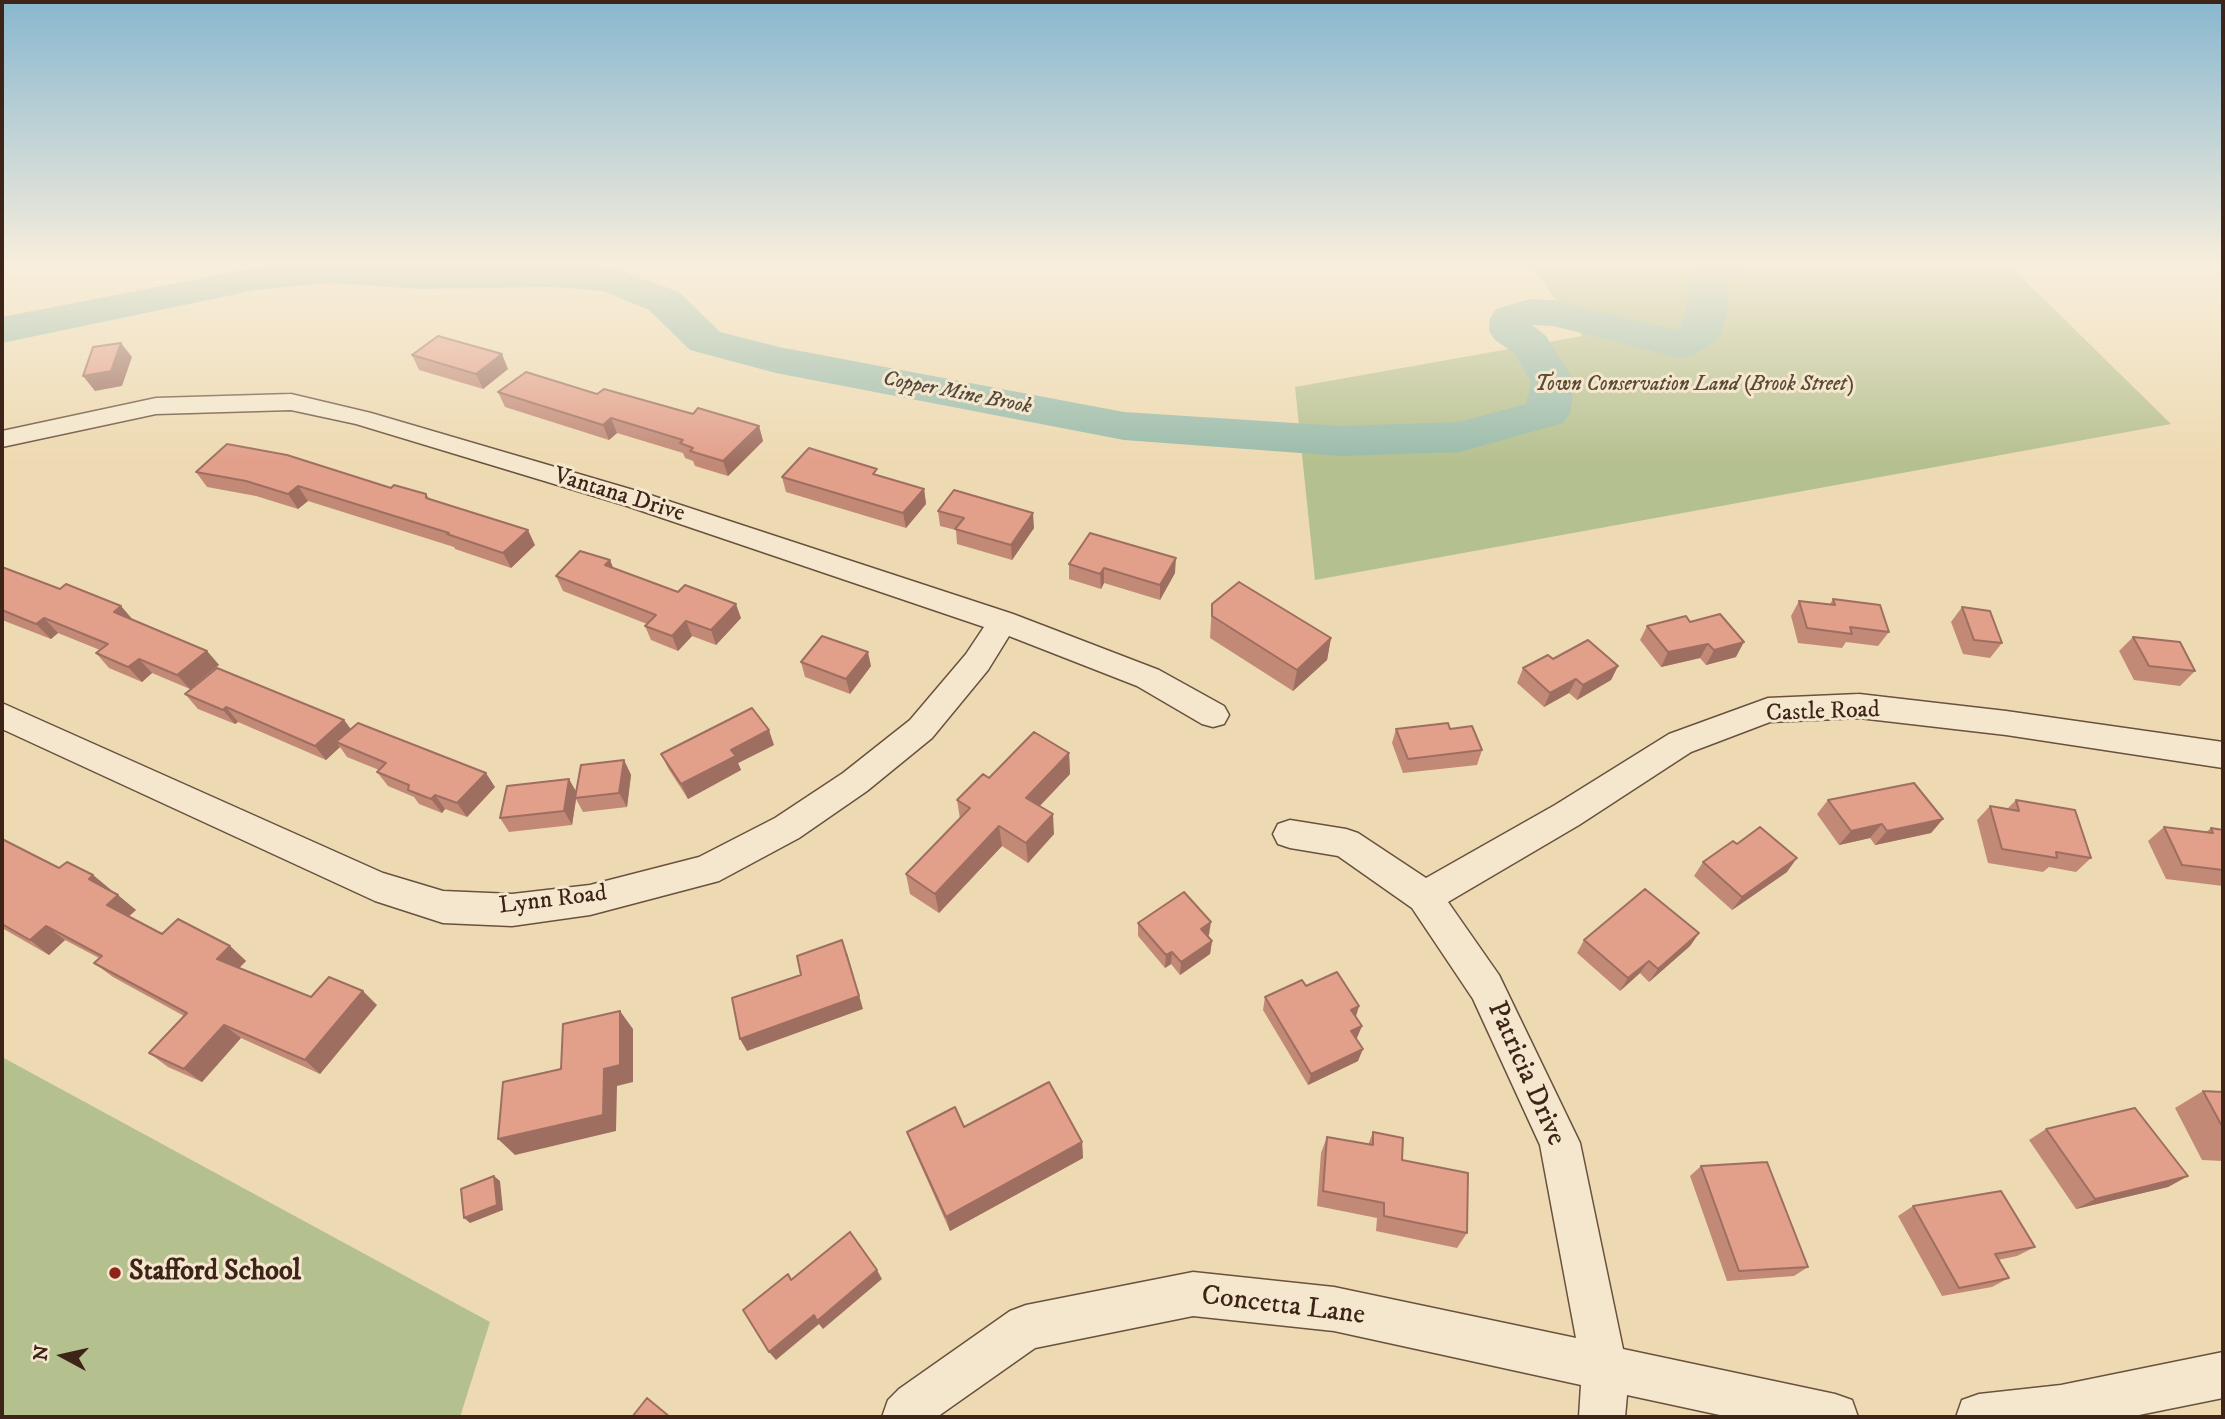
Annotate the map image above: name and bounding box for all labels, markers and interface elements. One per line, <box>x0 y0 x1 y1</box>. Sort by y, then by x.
water label: Copper Mine Brook <box>880 367 1034 421</box>
park label: Town Conservation Land (Brook Street) <box>1535 373 1853 399</box>
street label: Vantana Drive <box>550 462 688 530</box>
street label: Castle Road <box>1766 697 1880 729</box>
street label: Lynn Road <box>497 880 609 922</box>
street label: Patricia Drive <box>1478 997 1572 1151</box>
place label: Stafford School <box>129 1256 301 1290</box>
marker: Stafford School <box>107 1265 123 1281</box>
street label: Concetta Lane <box>1199 1280 1367 1334</box>
north arrow <box>28 1321 98 1391</box>
text: N <box>29 1344 54 1362</box>

